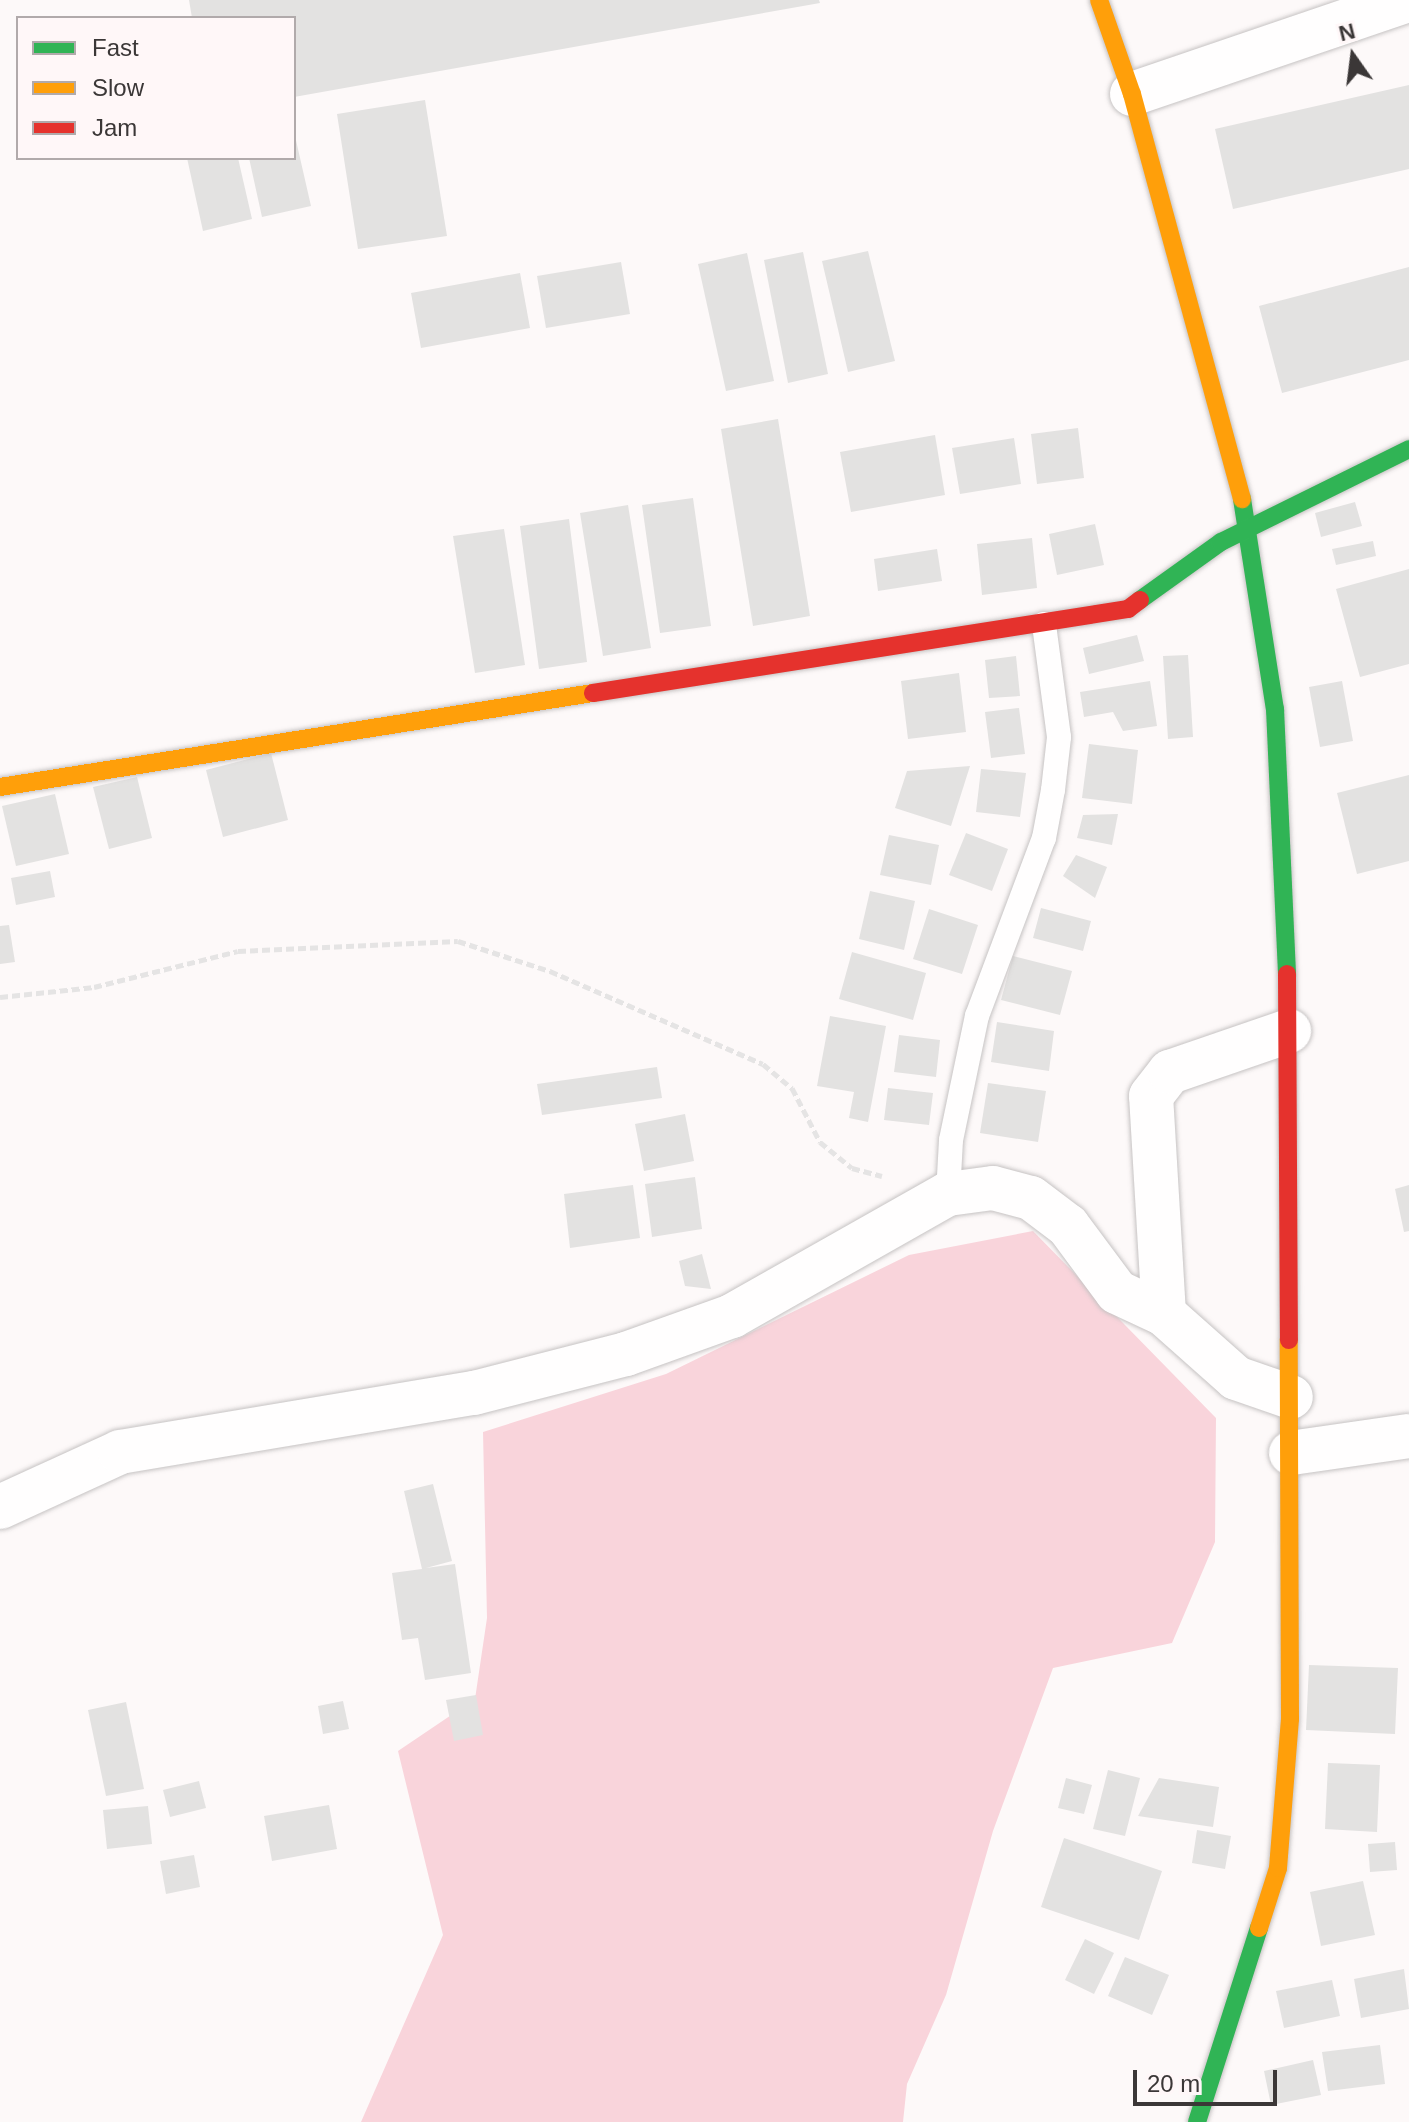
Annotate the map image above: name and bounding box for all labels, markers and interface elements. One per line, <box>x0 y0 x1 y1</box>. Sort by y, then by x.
legend <box>16 16 296 160</box>
north arrow <box>1313 16 1393 96</box>
text: N <box>1336 18 1358 46</box>
text: Fast <box>92 34 139 61</box>
text: Slow <box>92 74 144 101</box>
text: Jam <box>92 114 137 141</box>
scale bar <box>1137 2054 1281 2104</box>
text: 20 m <box>1147 2070 1200 2097</box>

